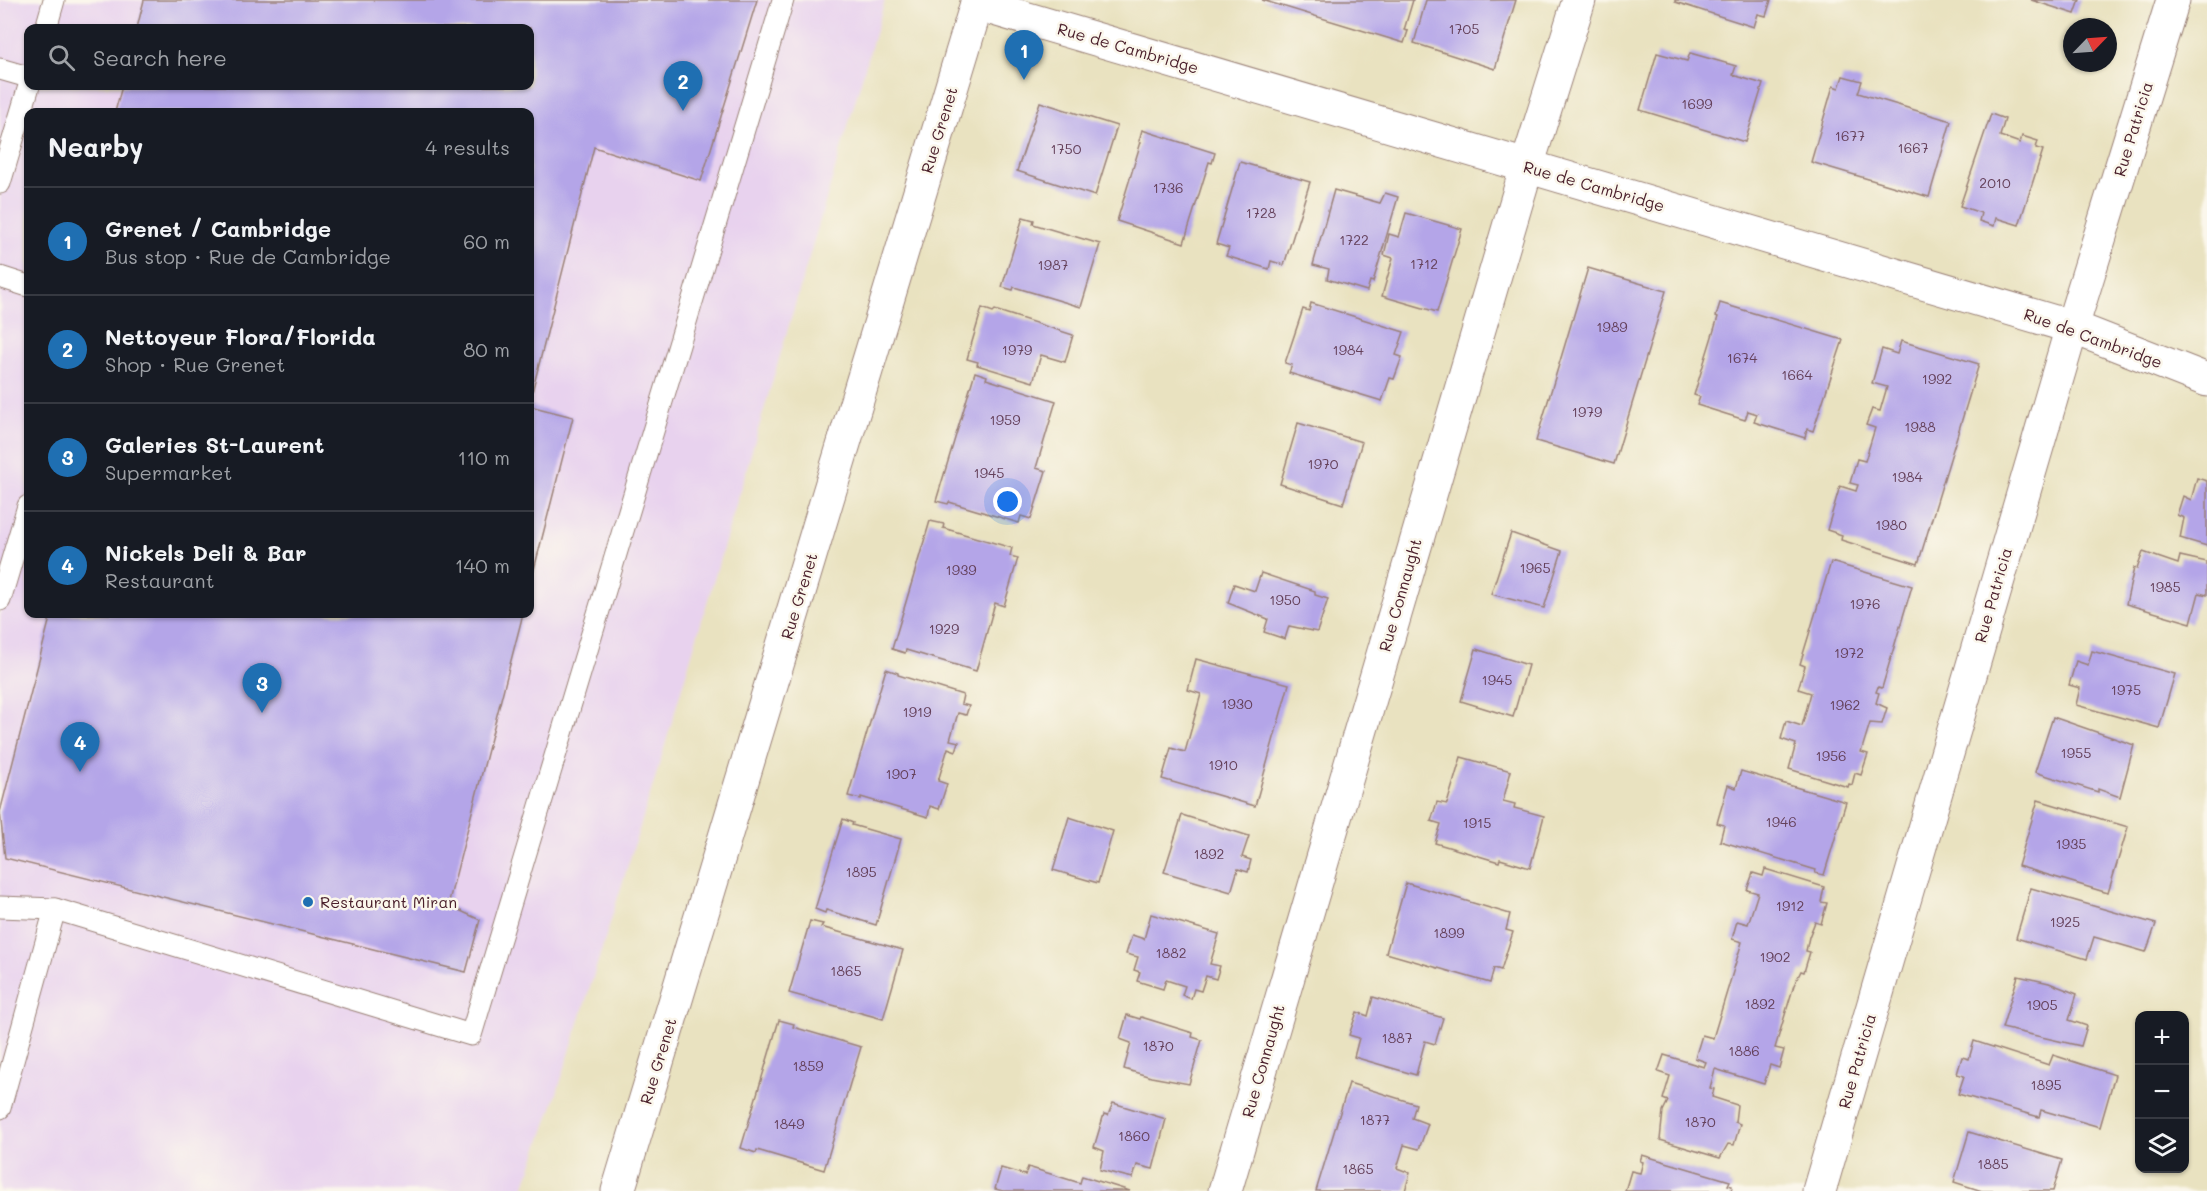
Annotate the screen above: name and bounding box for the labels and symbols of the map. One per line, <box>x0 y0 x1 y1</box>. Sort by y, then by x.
street label: Rue de Cambridge <box>1055 17 1201 78</box>
north arrow <box>2063 18 2117 72</box>
house number: 1705 <box>1449 19 1479 38</box>
pin: 1 <box>1004 31 1044 80</box>
pin: 2 <box>664 62 702 111</box>
street label: Rue Patricia <box>2108 79 2157 179</box>
street label: Rue Grenet <box>915 84 962 176</box>
house number: 1699 <box>1681 94 1713 113</box>
house number: 1677 <box>1835 126 1865 145</box>
house number: 1667 <box>1898 138 1929 157</box>
house number: 1750 <box>1051 139 1082 158</box>
street label: Rue de Cambridge <box>1521 155 1667 216</box>
house number: 2010 <box>1979 173 2011 192</box>
house number: 1736 <box>1153 178 1183 197</box>
house number: 1728 <box>1246 203 1276 222</box>
house number: 1722 <box>1339 230 1369 249</box>
house number: 1712 <box>1410 254 1438 273</box>
house number: 1987 <box>1038 255 1069 274</box>
street label: Rue de Cambridge <box>2021 303 2165 372</box>
house number: 1989 <box>1596 317 1628 336</box>
house number: 1979 <box>1002 340 1032 359</box>
house number: 1984 <box>1332 340 1364 359</box>
house number: 1674 <box>1727 348 1758 367</box>
house number: 1664 <box>1781 365 1813 384</box>
house number: 1992 <box>1922 369 1952 388</box>
house number: 1979 <box>1572 402 1602 421</box>
house number: 1959 <box>990 410 1020 429</box>
house number: 1988 <box>1904 417 1936 436</box>
house number: 1970 <box>1308 454 1339 473</box>
house number: 1945 <box>974 463 1004 482</box>
house number: 1984 <box>1891 467 1923 486</box>
your location <box>993 487 1022 516</box>
house number: 1980 <box>1875 515 1907 534</box>
street label: Rue Connaught <box>1373 536 1426 654</box>
street label: Rue Patricia <box>1969 545 2016 645</box>
street label: Rue Grenet <box>775 550 822 642</box>
house number: 1965 <box>1519 558 1551 577</box>
house number: 1939 <box>945 560 977 579</box>
house number: 1985 <box>2149 577 2181 596</box>
house number: 1950 <box>1269 590 1301 609</box>
house number: 1976 <box>1850 594 1880 613</box>
house number: 1929 <box>929 619 959 638</box>
house number: 1972 <box>1834 643 1864 662</box>
pin: 3 <box>242 664 282 713</box>
house number: 1945 <box>1482 670 1512 689</box>
house number: 1975 <box>2111 680 2141 699</box>
house number: 1930 <box>1221 694 1253 713</box>
house number: 1962 <box>1830 695 1860 714</box>
house number: 1919 <box>902 702 932 721</box>
pin: 4 <box>60 722 100 772</box>
house number: 1955 <box>2061 743 2091 762</box>
house number: 1956 <box>1815 746 1847 765</box>
house number: 1910 <box>1208 755 1238 774</box>
house number: 1907 <box>886 764 917 783</box>
house number: 1946 <box>1765 812 1797 831</box>
house number: 1915 <box>1463 813 1491 832</box>
house number: 1935 <box>2056 834 2086 853</box>
house number: 1892 <box>1194 844 1224 863</box>
house number: 1895 <box>845 862 877 881</box>
place label: Restaurant Miran <box>320 891 457 912</box>
marker: Restaurant Miran <box>301 895 315 909</box>
house number: 1912 <box>1776 896 1804 915</box>
house number: 1925 <box>2050 912 2080 931</box>
house number: 1899 <box>1433 923 1465 942</box>
house number: 1882 <box>1156 943 1187 962</box>
house number: 1902 <box>1760 947 1790 966</box>
house number: 1865 <box>830 961 862 980</box>
house number: 1892 <box>1745 994 1775 1013</box>
house number: 1905 <box>2026 995 2058 1014</box>
street label: Rue Connaught <box>1236 1002 1289 1120</box>
street label: Rue Patricia <box>1833 1011 1880 1111</box>
street label: Rue Grenet <box>634 1015 681 1107</box>
house number: 1887 <box>1382 1028 1413 1047</box>
house number: 1870 <box>1142 1036 1174 1055</box>
house number: 1886 <box>1728 1041 1760 1060</box>
house number: 1859 <box>792 1056 824 1075</box>
house number: 1895 <box>2030 1075 2062 1094</box>
house number: 1877 <box>1360 1110 1390 1129</box>
house number: 1870 <box>1684 1112 1716 1131</box>
house number: 1849 <box>773 1114 805 1133</box>
house number: 1860 <box>1118 1126 1150 1145</box>
house number: 1885 <box>1977 1154 2009 1173</box>
house number: 1865 <box>1342 1159 1374 1178</box>

